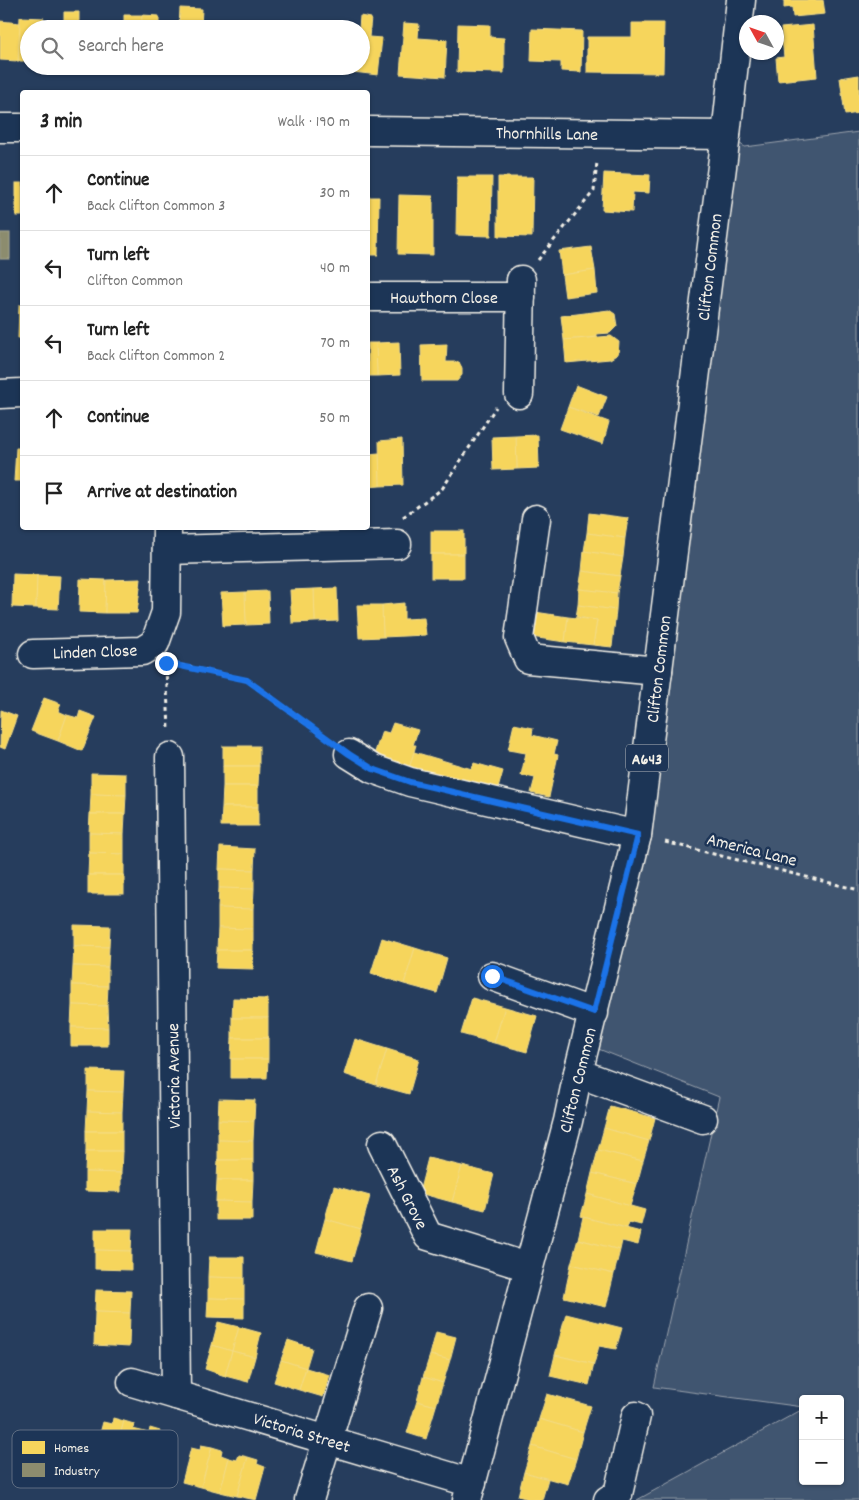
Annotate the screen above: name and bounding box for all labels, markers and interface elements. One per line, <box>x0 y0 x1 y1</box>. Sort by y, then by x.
north arrow <box>739 15 784 60</box>
search box <box>20 20 370 75</box>
icon: search <box>38 34 66 62</box>
text: Search here <box>78 34 164 61</box>
text: 3 min <box>40 108 82 138</box>
text: Walk · 190 m <box>278 111 350 134</box>
street label: Thornhills Lane <box>496 122 598 149</box>
text: Continue <box>87 168 149 195</box>
icon: ahead <box>40 179 68 207</box>
text: 30 m <box>320 182 350 205</box>
text: Back Clifton Common 3 <box>87 195 225 218</box>
street label: Clifton Common <box>693 212 730 322</box>
text: Turn left <box>87 243 150 270</box>
icon: left <box>40 254 68 282</box>
text: 40 m <box>320 257 350 280</box>
text: Clifton Common <box>87 270 183 293</box>
street label: Hawthorn Close <box>390 287 498 312</box>
text: Turn left <box>87 318 150 345</box>
icon: left <box>40 329 68 357</box>
text: 70 m <box>320 332 350 355</box>
text: Back Clifton Common 2 <box>87 345 225 368</box>
icon: ahead <box>40 404 68 432</box>
text: Continue <box>87 405 149 432</box>
text: 50 m <box>319 407 350 430</box>
icon: arrive <box>40 479 68 507</box>
text: Arrive at destination <box>87 480 237 507</box>
street label: Clifton Common <box>642 614 679 724</box>
street label: Linden Close <box>52 640 138 667</box>
route end <box>155 652 178 675</box>
road number: A643 <box>626 744 668 771</box>
street label: America Lane <box>704 828 799 875</box>
route start <box>481 965 504 988</box>
street label: Victoria Avenue <box>162 1023 189 1129</box>
street label: Clifton Common <box>554 1025 605 1136</box>
street label: Ash Grove <box>379 1162 433 1235</box>
map controls <box>799 1395 844 1485</box>
button: + <box>799 1395 844 1440</box>
street label: Victoria Street <box>250 1408 353 1461</box>
legend <box>12 1430 178 1488</box>
text: Homes <box>54 1439 89 1459</box>
button: − <box>799 1440 844 1485</box>
text: Industry <box>54 1462 100 1482</box>

